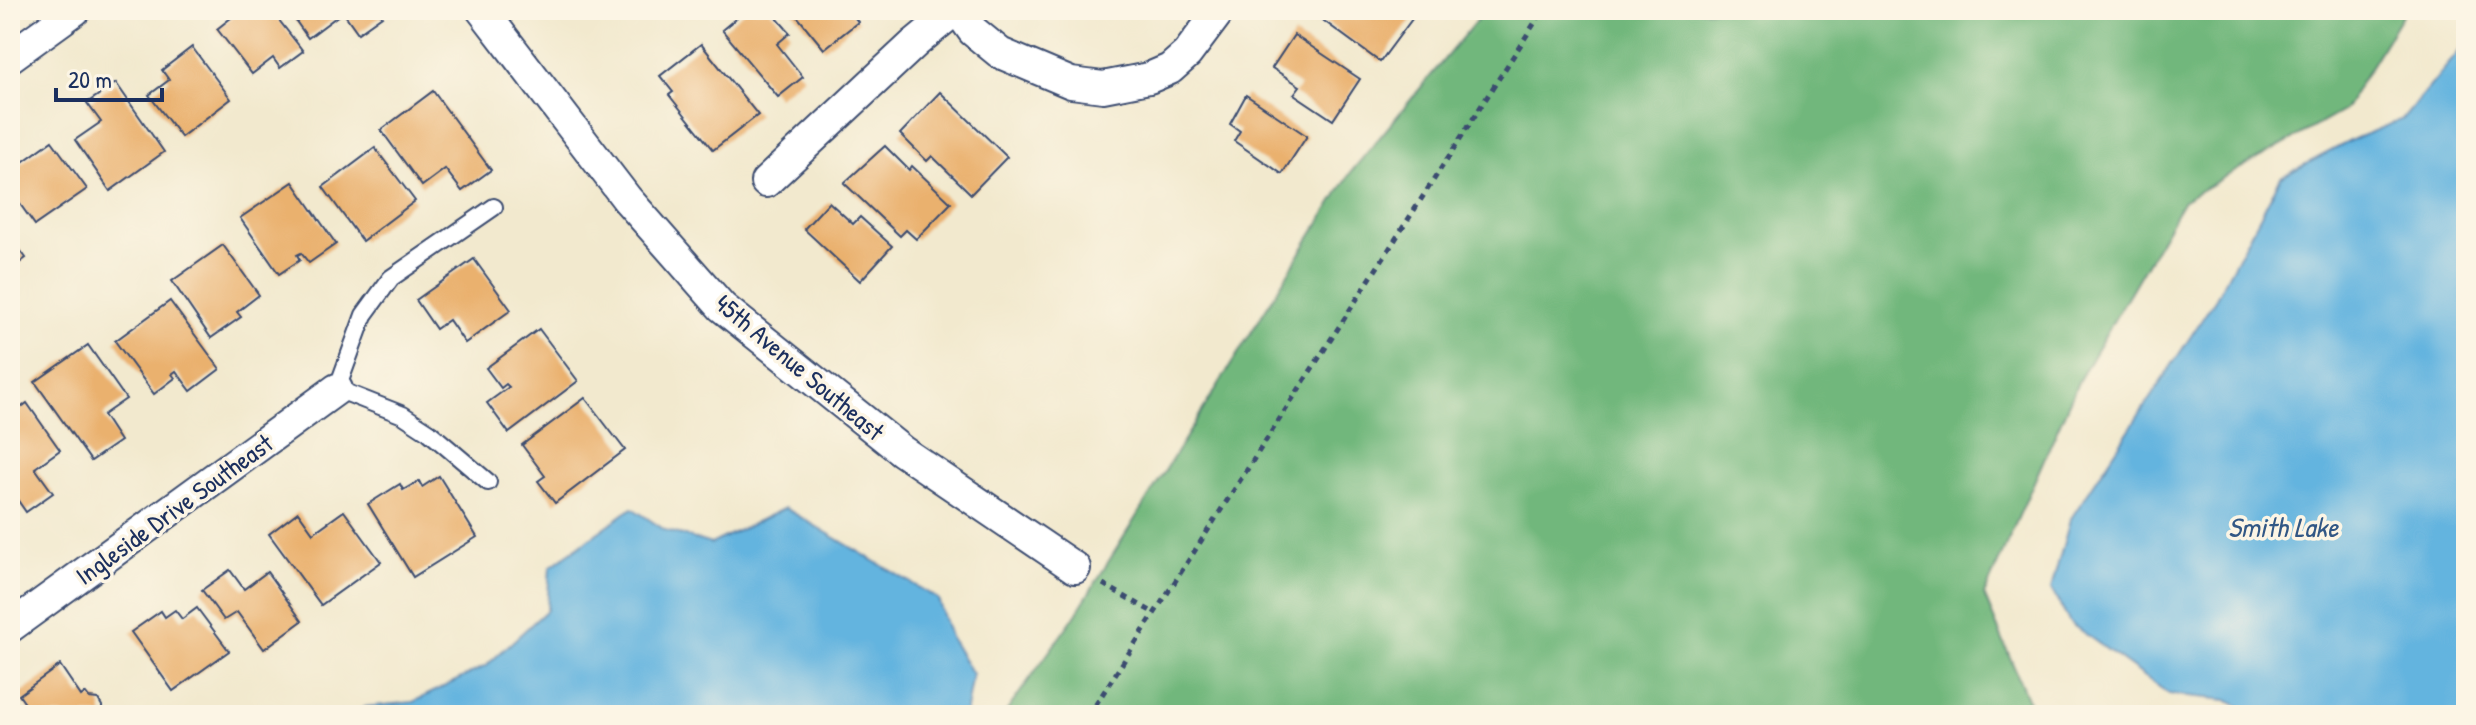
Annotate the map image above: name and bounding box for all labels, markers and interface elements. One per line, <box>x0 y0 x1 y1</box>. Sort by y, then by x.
scale bar <box>56 52 162 102</box>
text: 20 m <box>68 63 112 95</box>
street label: 45th Avenue Southeast <box>708 286 893 449</box>
street label: Ingleside Drive Southeast <box>68 425 281 593</box>
water label: Smith Lake <box>2228 508 2340 546</box>

